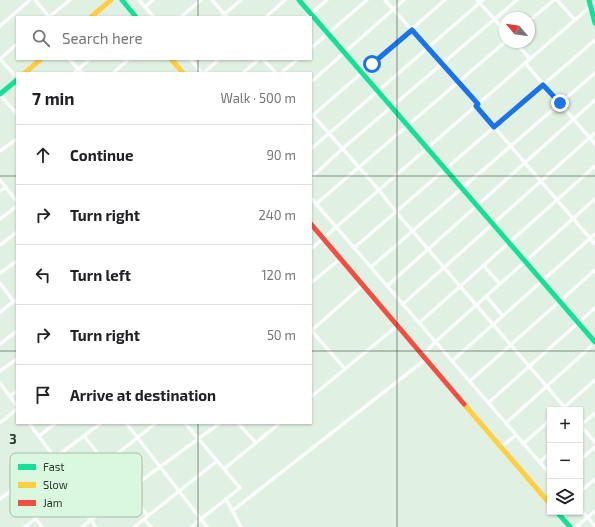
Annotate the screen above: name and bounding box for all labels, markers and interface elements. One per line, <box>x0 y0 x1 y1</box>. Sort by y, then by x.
north arrow <box>499 12 535 48</box>
search box <box>16 16 312 60</box>
icon: search <box>30 27 52 49</box>
text: Search here <box>62 29 143 47</box>
route start <box>363 55 381 73</box>
text: 7 min <box>32 88 75 108</box>
text: Walk · 500 m <box>221 90 296 106</box>
route end <box>551 94 569 112</box>
icon: ahead <box>32 144 54 166</box>
text: Continue <box>70 146 133 164</box>
text: 90 m <box>266 147 296 163</box>
icon: right <box>32 204 54 226</box>
text: Turn right <box>70 206 140 224</box>
text: 240 m <box>259 207 296 223</box>
icon: left <box>32 264 54 286</box>
text: Turn left <box>70 266 131 284</box>
text: 120 m <box>261 267 296 283</box>
icon: right <box>32 324 54 346</box>
text: Turn right <box>70 326 140 344</box>
text: 50 m <box>267 327 296 343</box>
icon: arrive <box>32 384 54 406</box>
text: Arrive at destination <box>70 386 216 404</box>
map controls <box>547 407 583 515</box>
button: + <box>547 407 583 443</box>
text: 3 <box>9 431 17 447</box>
button: − <box>547 443 583 479</box>
legend <box>10 453 142 517</box>
text: Fast <box>43 460 65 473</box>
text: Slow <box>43 478 68 491</box>
button: layers <box>547 479 583 515</box>
text: Jam <box>43 496 62 509</box>

